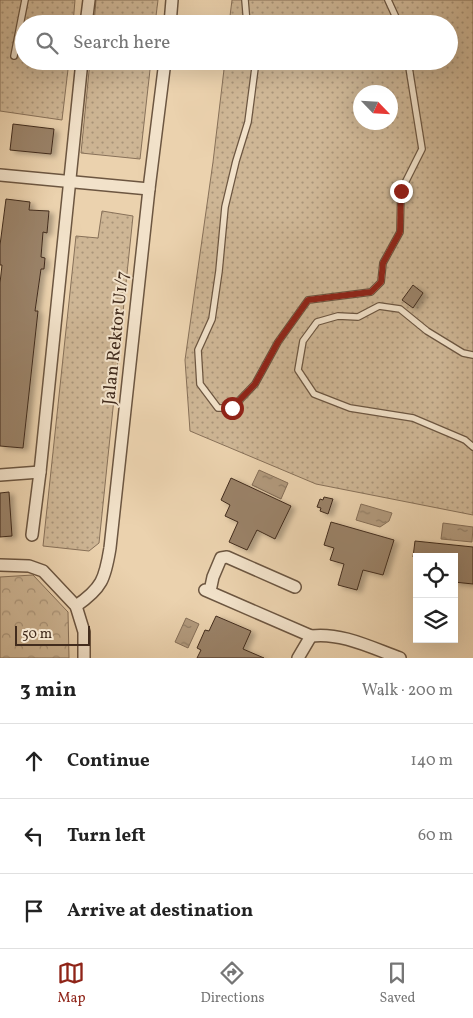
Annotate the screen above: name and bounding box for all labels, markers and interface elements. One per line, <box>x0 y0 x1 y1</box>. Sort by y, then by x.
search box <box>15 15 458 70</box>
icon: search <box>33 29 61 57</box>
text: Search here <box>73 30 170 56</box>
north arrow <box>353 85 398 130</box>
route end <box>390 180 413 203</box>
street label: Jalan Rektor U1/7 <box>97 270 136 406</box>
route start <box>221 397 244 420</box>
map controls <box>413 553 458 643</box>
button: locate <box>413 553 458 598</box>
button: layers <box>413 598 458 643</box>
scale bar <box>15 623 90 646</box>
text: 50 m <box>22 625 52 644</box>
text: 3 min <box>20 676 76 705</box>
text: Walk · 200 m <box>362 680 453 702</box>
icon: ahead <box>20 747 48 775</box>
text: Continue <box>67 748 150 774</box>
text: 140 m <box>411 750 453 772</box>
icon: left <box>20 822 48 850</box>
text: Turn left <box>67 823 146 849</box>
text: 60 m <box>418 825 453 847</box>
icon: arrive <box>20 897 48 925</box>
text: Arrive at destination <box>67 898 253 924</box>
tab: Map <box>57 959 85 1008</box>
tab: Directions <box>200 959 265 1008</box>
tab: Saved <box>379 959 416 1008</box>

